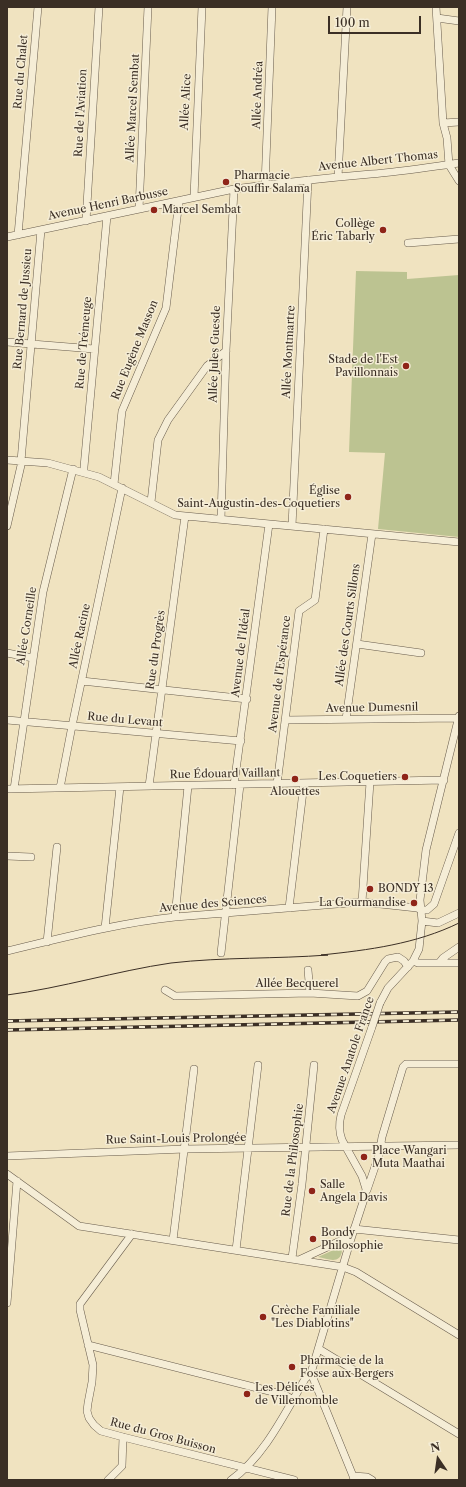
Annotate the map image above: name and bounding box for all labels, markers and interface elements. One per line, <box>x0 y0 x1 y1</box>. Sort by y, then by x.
scale bar <box>330 8 423 34</box>
text: 100 m <box>335 15 370 30</box>
street label: Rue du Chalet <box>11 34 31 110</box>
street label: Allée Marcel Sembat <box>124 53 142 163</box>
street label: Allée Andréa <box>250 61 266 129</box>
street label: Rue de l'Aviation <box>72 69 90 157</box>
street label: Allée Alice <box>178 73 194 131</box>
street label: Avenue Albert Thomas <box>317 148 439 174</box>
place label: Pharmacie Souffir Salama <box>234 169 310 195</box>
marker: Pharmacie Souffir Salama <box>221 177 231 187</box>
street label: Avenue Henri Barbusse <box>47 185 169 223</box>
place label: Marcel Sembat <box>162 203 241 217</box>
marker: Marcel Sembat <box>149 205 159 215</box>
place label: Collège Éric Tabarly <box>311 217 375 243</box>
marker: Collège Éric Tabarly <box>378 225 388 235</box>
street label: Rue Bernard de Jussieu <box>11 248 35 370</box>
street label: Rue de Trémeuge <box>73 296 95 390</box>
street label: Rue Eugène Masson <box>109 298 161 402</box>
street label: Allée Jules Guesde <box>207 305 223 403</box>
street label: Allée Montmartre <box>280 305 298 399</box>
place label: Stade de l'Est Pavillonnais <box>328 353 398 379</box>
marker: Stade de l'Est Pavillonnais <box>401 361 411 371</box>
place label: Église Saint-Augustin-des-Coquetiers <box>177 484 340 510</box>
marker: Église Saint-Augustin-des-Coquetiers <box>343 492 353 502</box>
street label: Allée des Courts Sillons <box>333 563 363 687</box>
street label: Allée Corneille <box>14 586 40 666</box>
street label: Allée Racine <box>67 602 93 670</box>
street label: Avenue de l'Idéal <box>229 608 253 698</box>
street label: Rue du Progrès <box>144 609 168 691</box>
street label: Avenue de l'Espérance <box>266 615 294 733</box>
street label: Avenue Dumesnil <box>326 701 418 715</box>
street label: Rue du Levant <box>87 710 163 730</box>
street label: Rue Édouard Vaillant <box>169 766 281 782</box>
place label: Les Coquetiers <box>318 770 397 784</box>
marker: Les Coquetiers <box>400 772 410 782</box>
marker: Alouettes <box>290 774 300 784</box>
place label: Alouettes <box>270 785 320 799</box>
place label: BONDY 13 <box>378 882 434 896</box>
marker: BONDY 13 <box>365 884 375 894</box>
street label: Avenue des Sciences <box>159 893 267 915</box>
place label: La Gourmandise <box>319 896 406 910</box>
marker: La Gourmandise <box>409 898 419 908</box>
street label: Allée Becquerel <box>255 977 339 991</box>
street label: Avenue Anatole France <box>325 995 377 1115</box>
street label: Rue de la Philosophie <box>280 1103 306 1217</box>
street label: Rue Saint-Louis Prolongée <box>106 1131 246 1147</box>
place label: Place Wangari Muta Maathai <box>372 1144 447 1170</box>
marker: Place Wangari Muta Maathai <box>359 1152 369 1162</box>
place label: Salle Angela Davis <box>320 1178 387 1204</box>
marker: Salle Angela Davis <box>307 1186 317 1196</box>
place label: Bondy Philosophie <box>321 1226 383 1252</box>
marker: Bondy Philosophie <box>308 1234 318 1244</box>
place label: Crèche Familiale "Les Diablotins" <box>271 1304 360 1330</box>
marker: Crèche Familiale "Les Diablotins" <box>258 1312 268 1322</box>
place label: Pharmacie de la Fosse aux Bergers <box>300 1354 394 1380</box>
marker: Pharmacie de la Fosse aux Bergers <box>287 1362 297 1372</box>
place label: Les Délices de Villemomble <box>255 1381 338 1407</box>
marker: Les Délices de Villemomble <box>242 1389 252 1399</box>
street label: Rue du Gros Buisson <box>109 1415 217 1457</box>
north arrow <box>418 1439 458 1479</box>
text: N <box>429 1439 442 1455</box>

